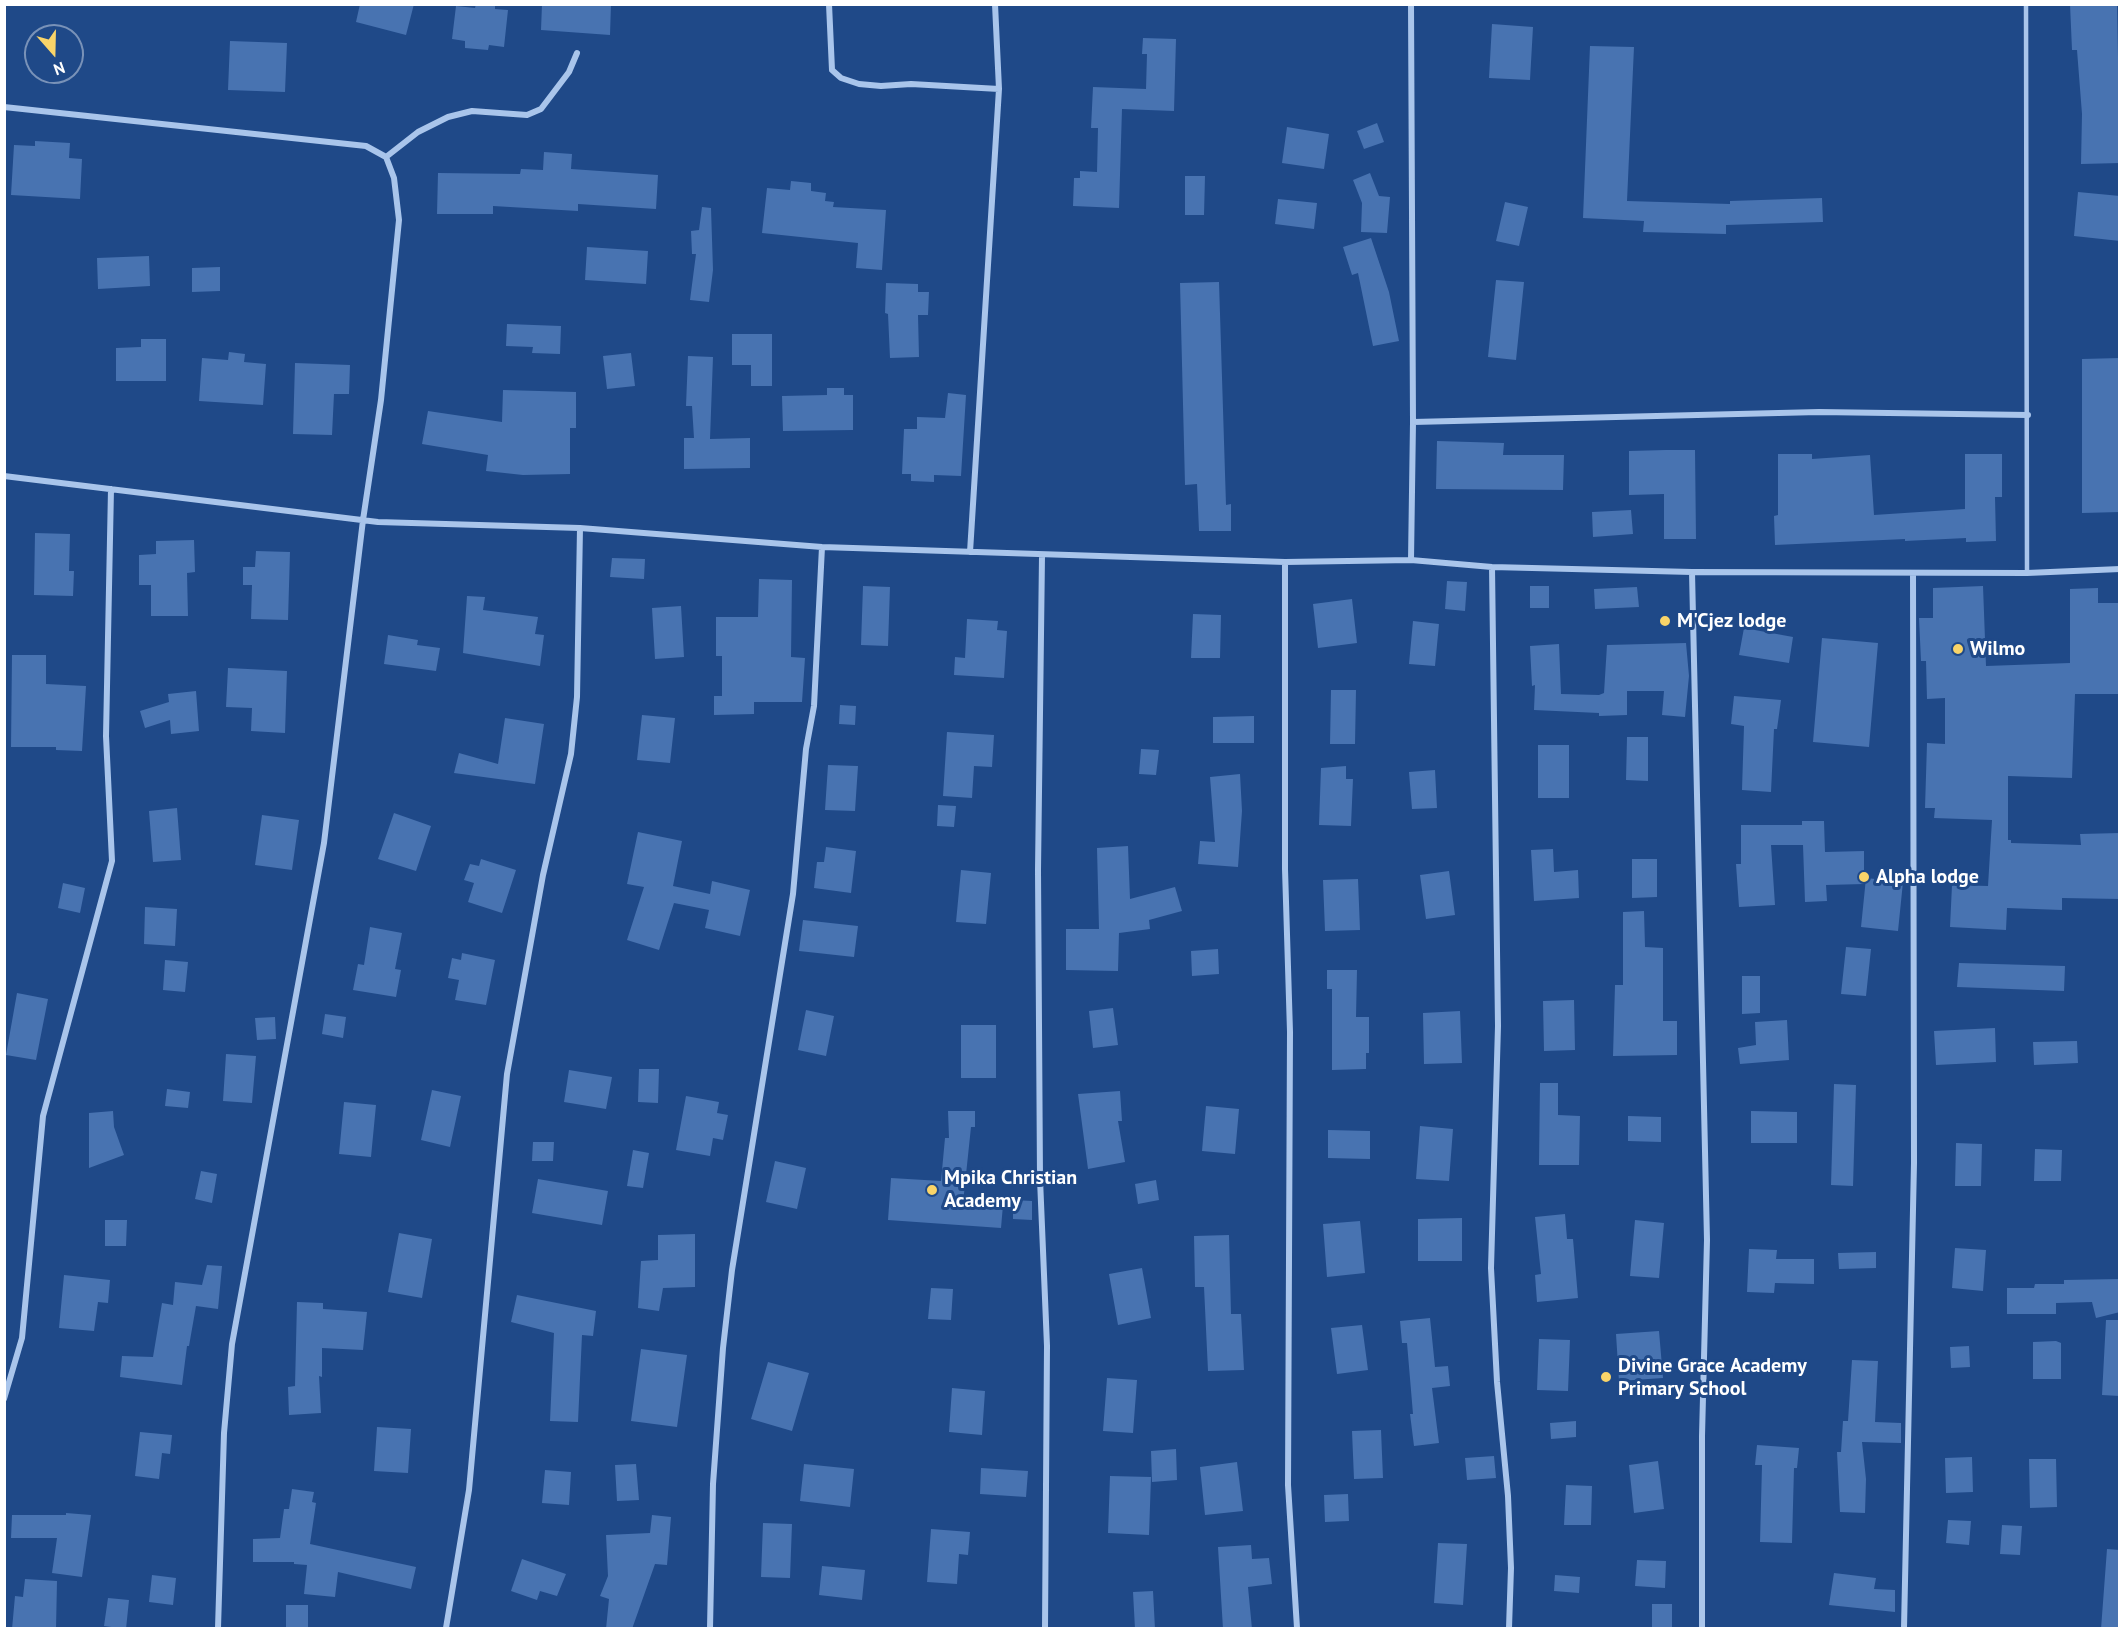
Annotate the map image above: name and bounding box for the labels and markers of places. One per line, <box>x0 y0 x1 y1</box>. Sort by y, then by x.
place label: M'Cjez lodge <box>1677 609 1786 633</box>
marker: M'Cjez lodge <box>1658 614 1672 628</box>
place label: Wilmo <box>1970 637 2025 661</box>
marker: Wilmo <box>1951 642 1965 656</box>
place label: Alpha lodge <box>1876 865 1979 889</box>
marker: Alpha lodge <box>1857 870 1871 884</box>
place label: Mpika Christian Academy <box>944 1166 1077 1213</box>
marker: Mpika Christian Academy <box>925 1183 939 1197</box>
place label: Divine Grace Academy Primary School <box>1618 1354 1807 1401</box>
marker: Divine Grace Academy Primary School <box>1599 1370 1613 1384</box>

